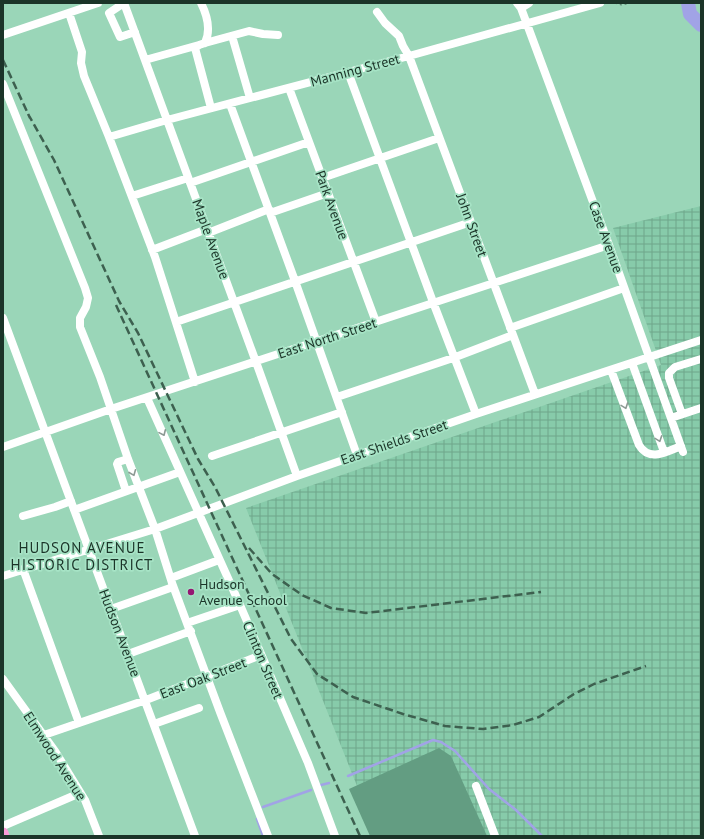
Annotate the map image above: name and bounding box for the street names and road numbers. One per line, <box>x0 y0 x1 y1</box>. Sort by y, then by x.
street label: Manning Street <box>308 49 402 91</box>
street label: Park Avenue <box>311 168 353 242</box>
street label: John Street <box>452 190 492 260</box>
street label: Maple Avenue <box>188 197 234 281</box>
street label: Case Avenue <box>585 199 627 275</box>
street label: East North Street <box>275 313 379 362</box>
street label: East Shields Street <box>338 415 450 469</box>
street label: Hudson Avenue <box>95 587 145 679</box>
street label: Clinton Street <box>239 618 288 702</box>
street label: East Oak Street <box>157 653 249 703</box>
street label: Elmwood Avenue <box>19 708 91 804</box>

